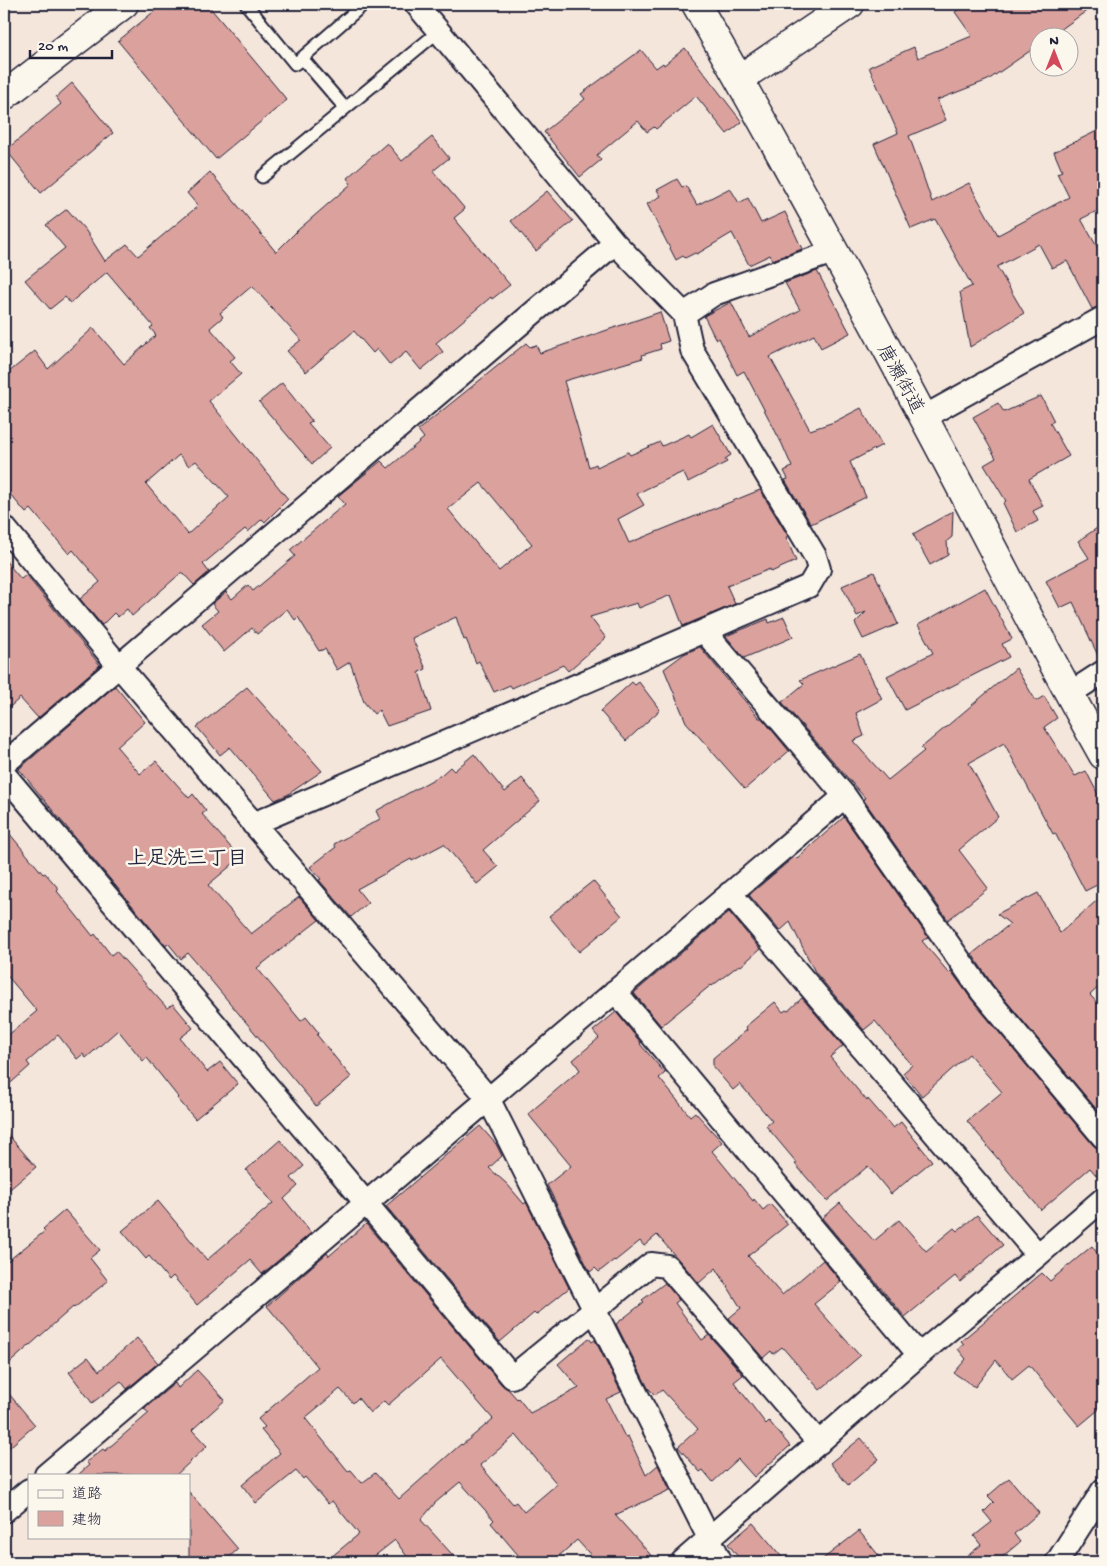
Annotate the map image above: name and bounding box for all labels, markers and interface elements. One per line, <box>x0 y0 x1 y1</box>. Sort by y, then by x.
scale bar <box>30 28 112 60</box>
north arrow <box>1030 28 1080 78</box>
text: N <box>1049 33 1059 50</box>
text: 20 m <box>38 38 68 56</box>
street label: 唐瀬街道 <box>870 340 928 419</box>
district label: 上足洗三丁目 <box>127 847 247 872</box>
legend <box>28 1474 190 1538</box>
text: 道路 <box>72 1486 102 1504</box>
text: 建物 <box>72 1512 102 1530</box>

